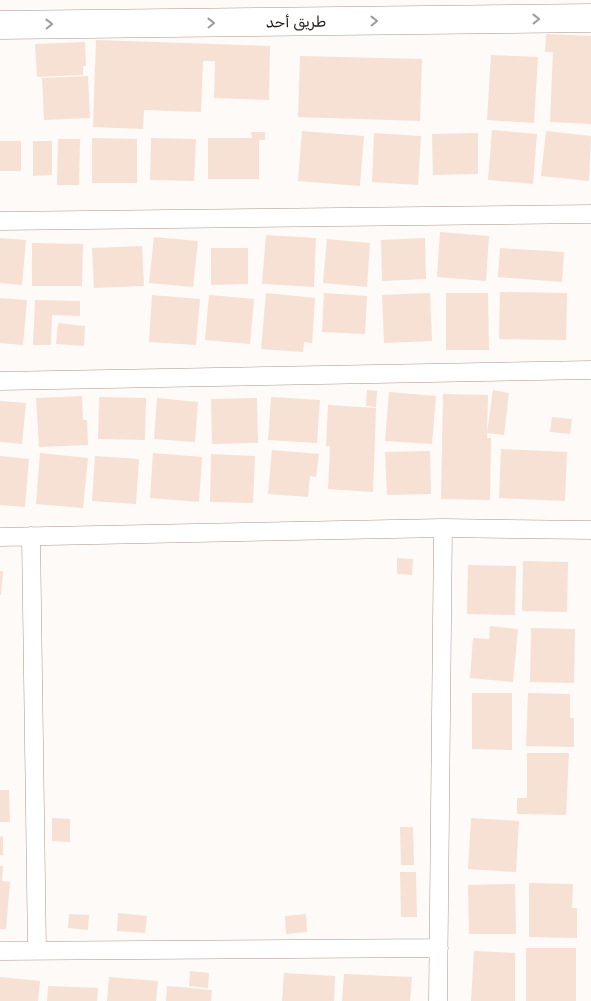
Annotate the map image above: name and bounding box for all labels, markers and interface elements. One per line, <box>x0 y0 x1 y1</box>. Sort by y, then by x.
street label: طريق أحد <box>266 12 326 32</box>
one-way arrow <box>532 14 540 24</box>
one-way arrow <box>370 16 378 26</box>
one-way arrow <box>207 17 215 28</box>
one-way arrow <box>45 19 53 29</box>

